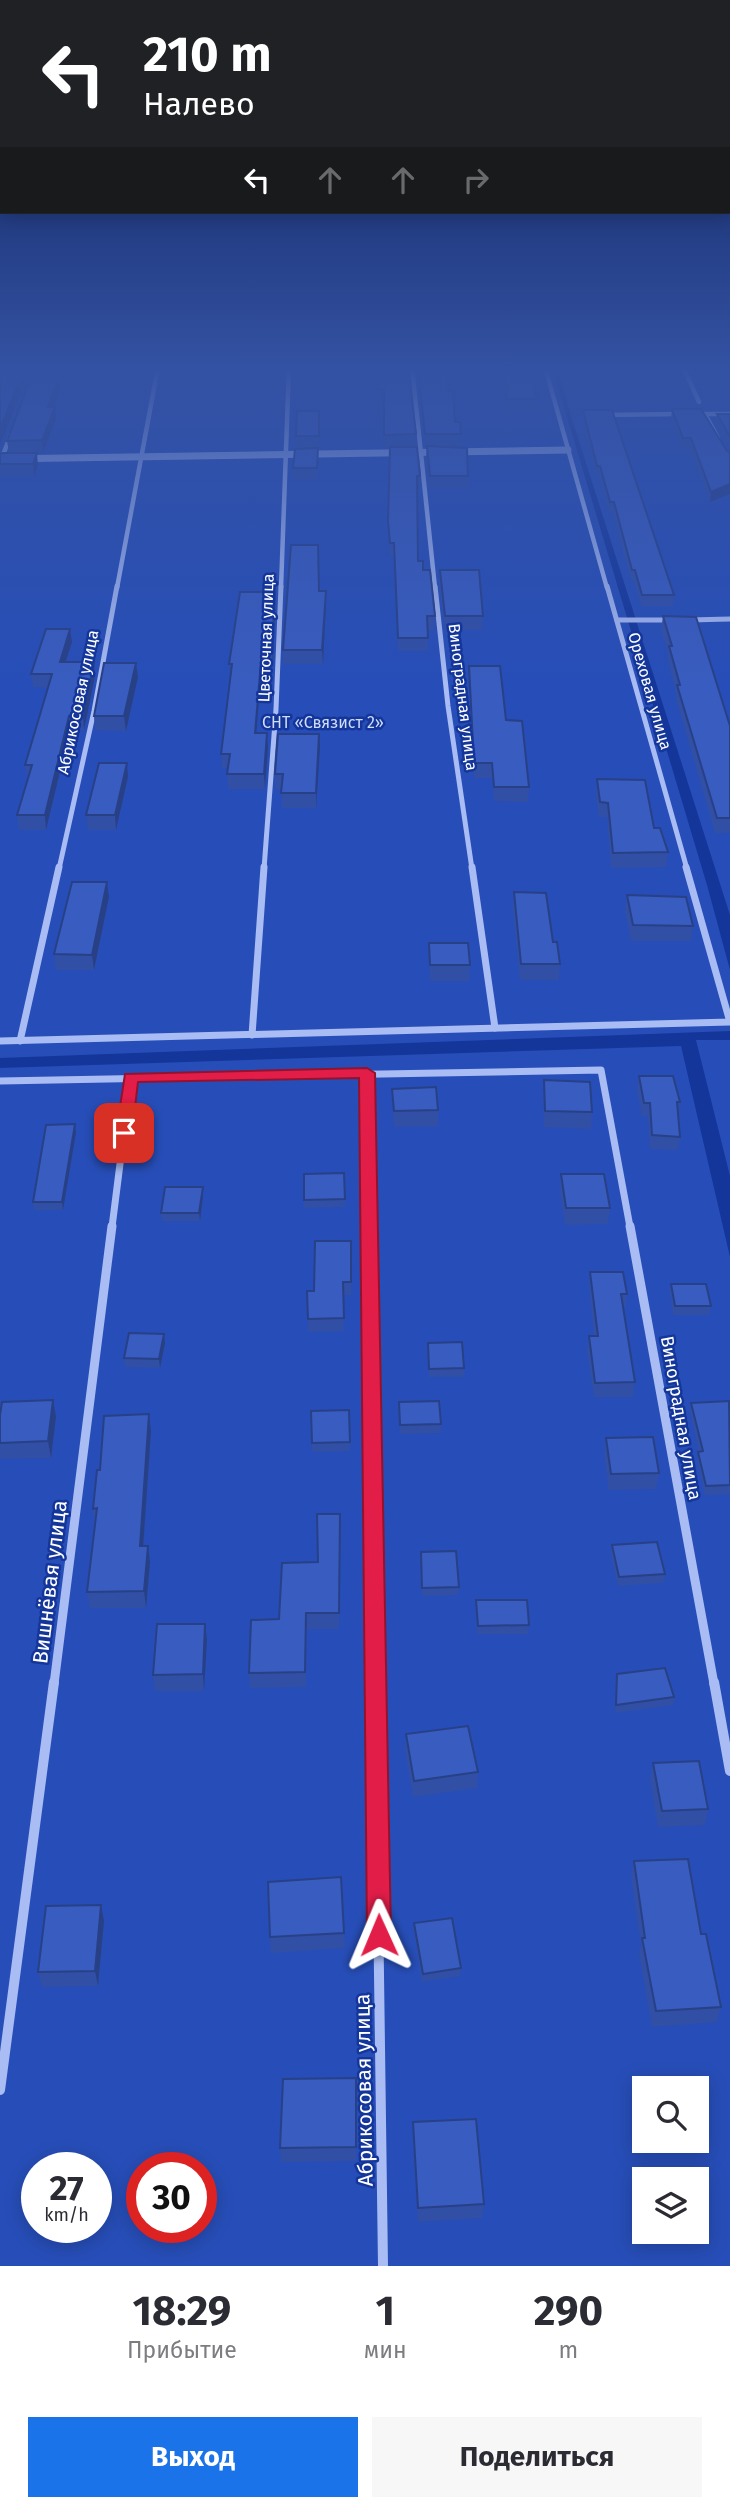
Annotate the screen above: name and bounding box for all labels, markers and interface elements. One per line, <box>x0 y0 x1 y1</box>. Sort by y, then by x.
text: 210 m <box>143 25 272 84</box>
icon: left <box>28 28 119 119</box>
text: Налево <box>143 85 255 123</box>
icon: left <box>238 161 276 199</box>
icon: ahead <box>311 161 349 199</box>
icon: ahead <box>384 161 422 199</box>
icon: right <box>457 161 495 199</box>
street label: Цветочная улица <box>254 573 278 703</box>
street label: Виноградная улица <box>445 622 481 772</box>
street label: Абрикосовая улица <box>53 628 103 776</box>
street label: Ореховая улица <box>624 630 676 752</box>
park label: СНТ «Связист 2» <box>262 713 384 732</box>
pin <box>94 1103 154 1163</box>
icon: arrive <box>105 1114 143 1152</box>
street label: Виноградная улица <box>656 1334 706 1502</box>
street label: Вишнёвая улица <box>27 1499 73 1665</box>
position arrow <box>342 1898 416 1972</box>
street label: Абрикосовая улица <box>349 1993 379 2187</box>
map controls <box>632 2076 709 2244</box>
button: search <box>632 2076 709 2153</box>
speed limit sign: 30 <box>126 2152 217 2243</box>
text: 27 <box>49 2167 84 2209</box>
button: layers <box>632 2167 709 2244</box>
text: km/h <box>44 2204 89 2226</box>
text: 18:29 <box>133 2286 231 2336</box>
text: 1 <box>376 2286 395 2336</box>
text: 290 <box>534 2286 603 2336</box>
text: Прибытие <box>127 2336 237 2364</box>
text: мин <box>364 2336 407 2364</box>
text: m <box>558 2336 578 2364</box>
button: Выход <box>28 2417 358 2497</box>
button: Поделиться <box>372 2417 702 2497</box>

